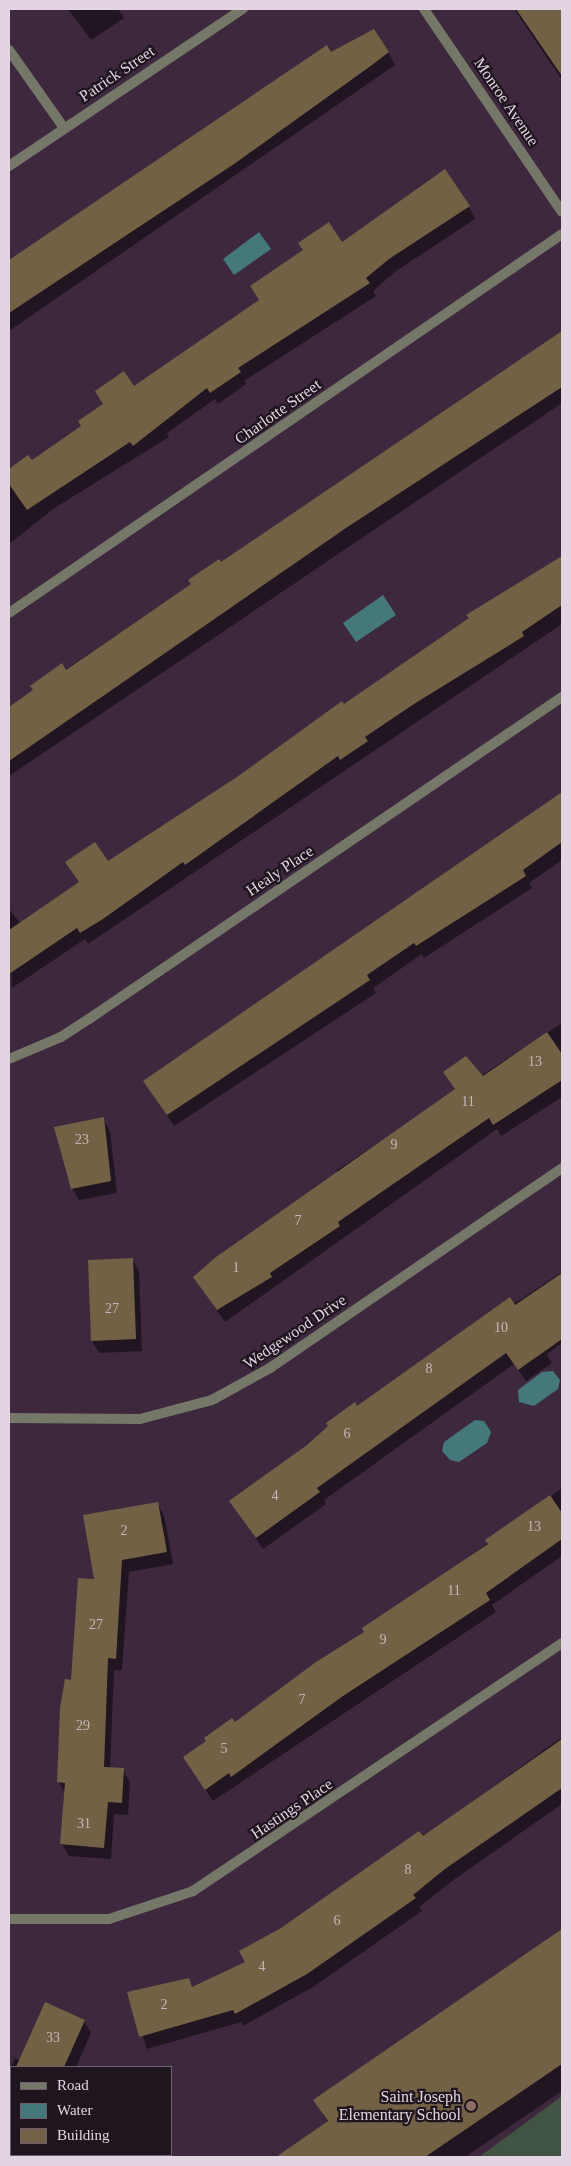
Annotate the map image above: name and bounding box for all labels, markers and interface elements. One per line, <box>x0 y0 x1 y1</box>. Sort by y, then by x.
street label: Patrick Street <box>76 42 158 106</box>
street label: Monroe Avenue <box>469 54 543 150</box>
street label: Charlotte Street <box>231 375 325 449</box>
street label: Healy Place <box>243 842 317 900</box>
house number: 13 <box>528 1054 542 1070</box>
house number: 11 <box>461 1094 475 1110</box>
house number: 23 <box>75 1132 89 1148</box>
house number: 9 <box>390 1137 398 1153</box>
house number: 7 <box>294 1213 302 1229</box>
house number: 1 <box>232 1260 240 1276</box>
street label: Wedgewood Drive <box>240 1290 350 1374</box>
house number: 27 <box>105 1301 119 1317</box>
house number: 10 <box>494 1320 508 1336</box>
house number: 8 <box>426 1361 432 1377</box>
house number: 6 <box>344 1426 351 1442</box>
house number: 4 <box>272 1488 278 1504</box>
house number: 13 <box>527 1519 541 1535</box>
house number: 2 <box>120 1523 128 1539</box>
house number: 11 <box>447 1583 461 1599</box>
house number: 27 <box>89 1617 103 1633</box>
house number: 9 <box>379 1632 386 1648</box>
house number: 7 <box>298 1692 306 1708</box>
house number: 29 <box>76 1718 90 1734</box>
house number: 5 <box>220 1741 228 1757</box>
street label: Hastings Place <box>247 1775 337 1843</box>
house number: 31 <box>77 1816 91 1832</box>
house number: 8 <box>404 1862 412 1878</box>
house number: 6 <box>334 1913 341 1929</box>
house number: 4 <box>258 1959 266 1975</box>
house number: 2 <box>160 1997 168 2013</box>
house number: 33 <box>46 2030 60 2046</box>
legend <box>10 2066 172 2156</box>
text: Road <box>57 2077 89 2093</box>
place label: Saint Joseph Elementary School <box>339 2087 461 2125</box>
marker: Saint Joseph Elementary School <box>465 2100 477 2112</box>
text: Water <box>57 2102 92 2118</box>
text: Building <box>57 2127 110 2143</box>

